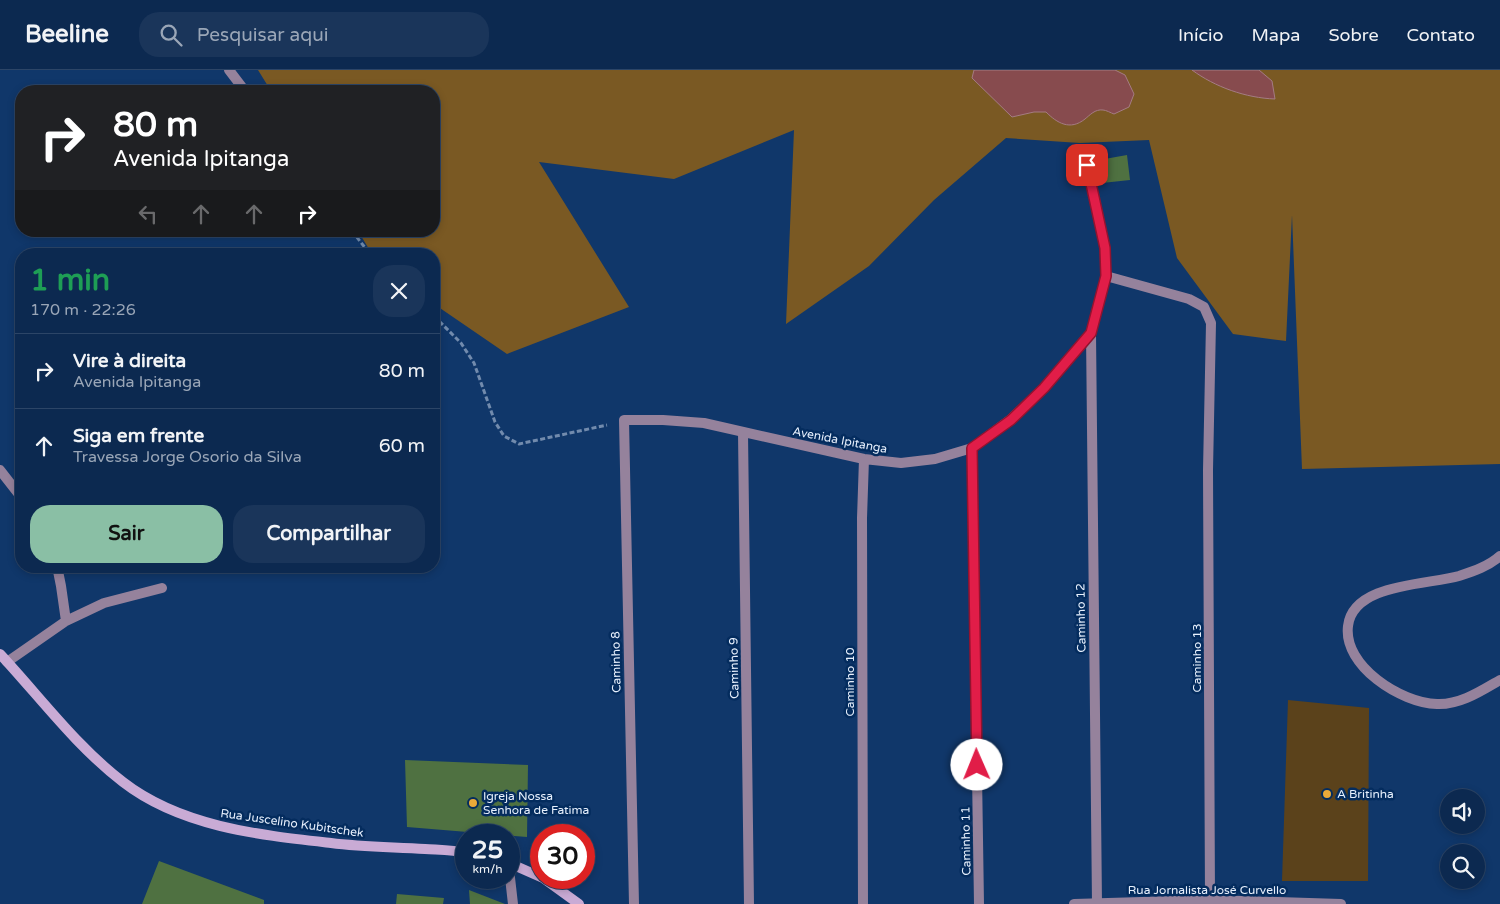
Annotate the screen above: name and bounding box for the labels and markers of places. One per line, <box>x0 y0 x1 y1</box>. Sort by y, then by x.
pin <box>1066 144 1108 186</box>
place label: A Britinha <box>1337 787 1394 801</box>
marker: A Britinha <box>1321 788 1333 800</box>
place label: Igreja Nossa Senhora de Fatima <box>483 789 589 817</box>
marker: Igreja Nossa Senhora de Fatima <box>467 797 479 809</box>

